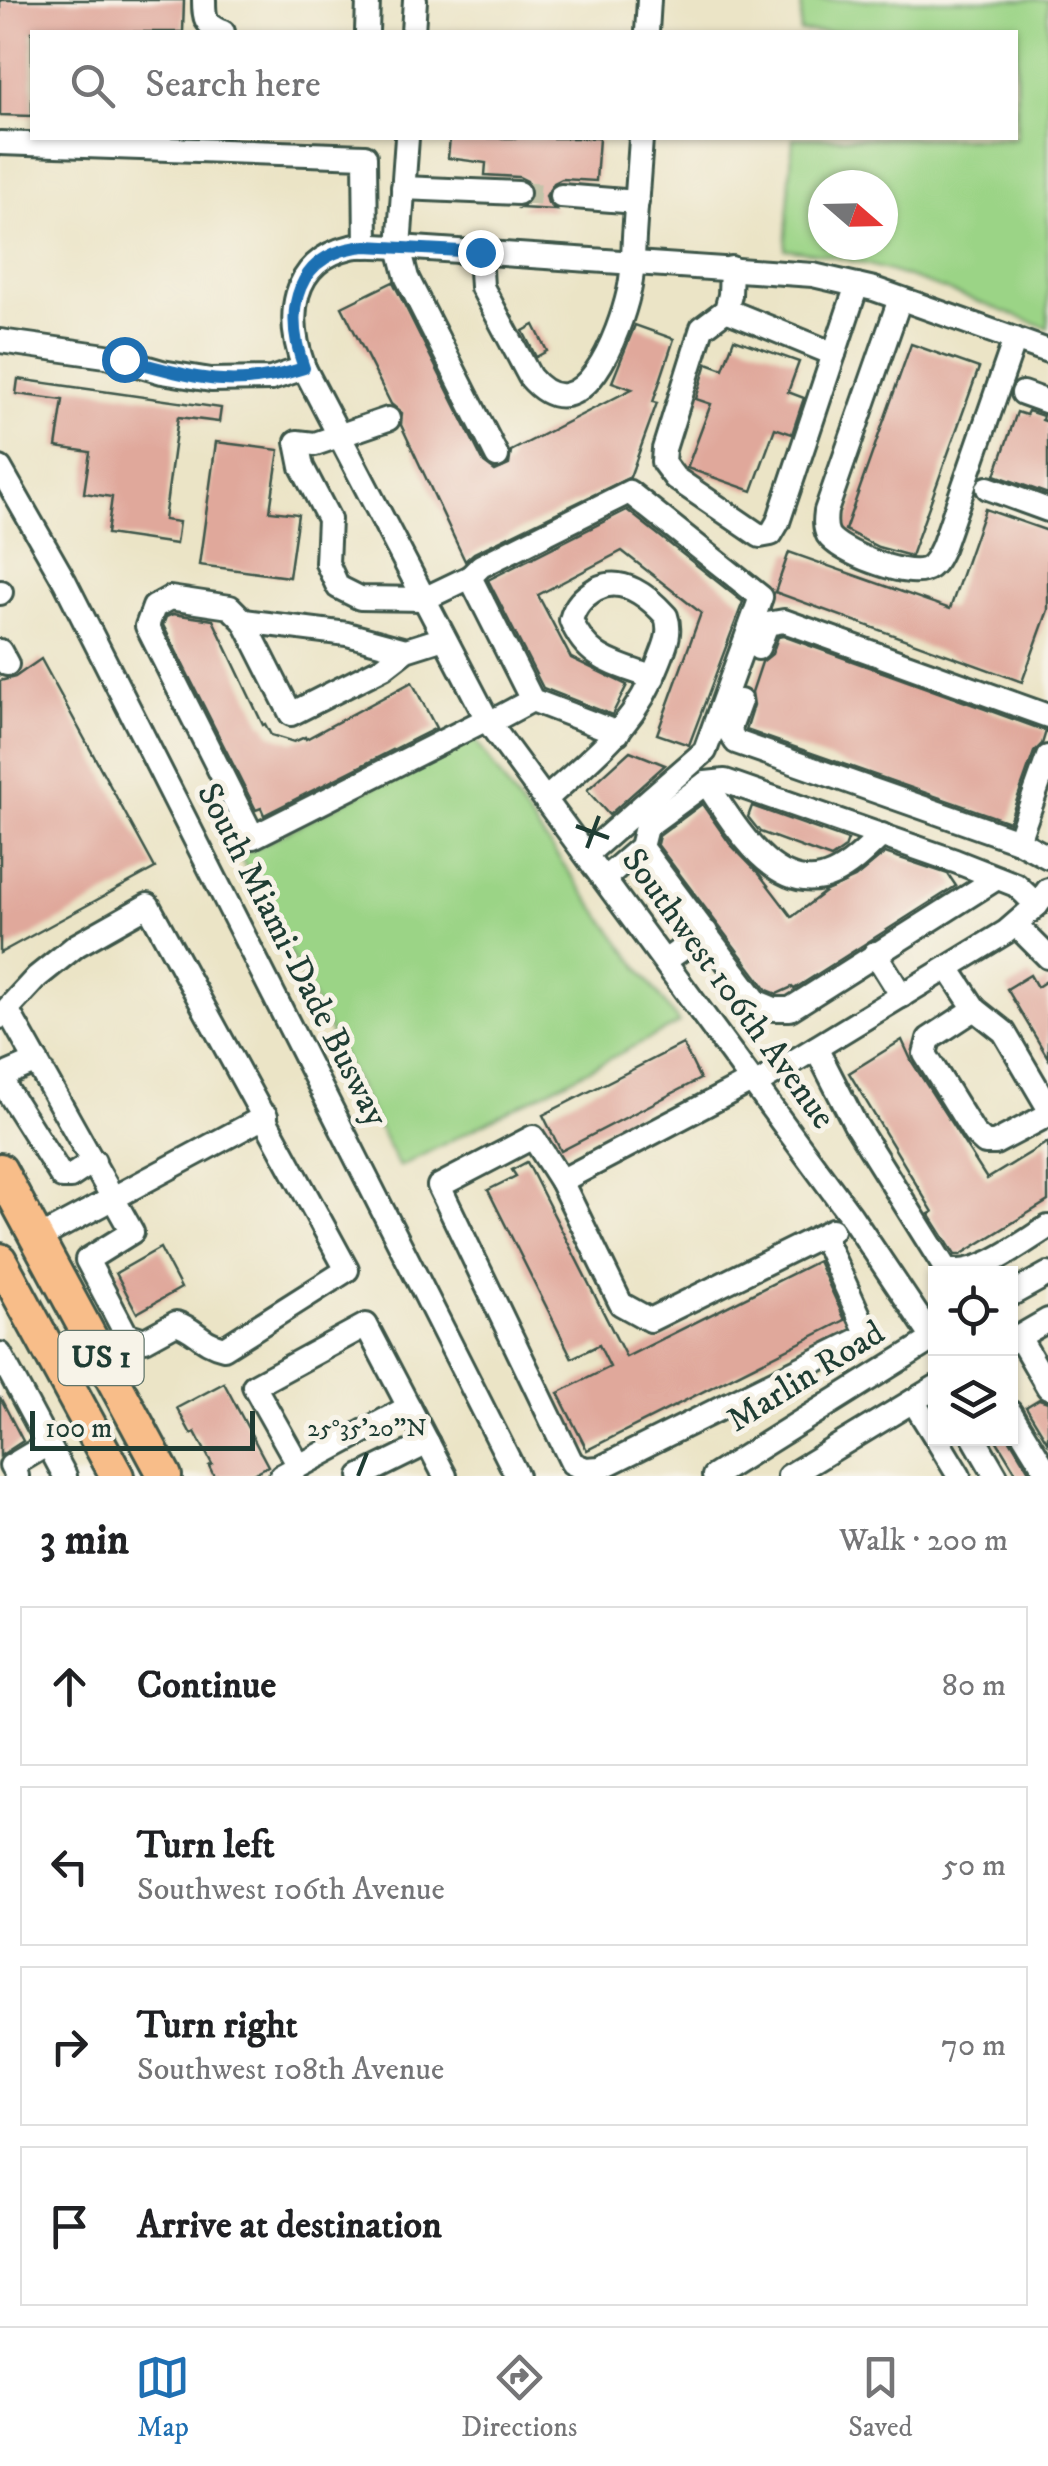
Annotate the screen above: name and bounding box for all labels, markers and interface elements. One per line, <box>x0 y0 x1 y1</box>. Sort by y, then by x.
search box <box>30 30 1018 140</box>
icon: search <box>65 58 120 113</box>
text: Search here <box>145 61 321 109</box>
north arrow <box>808 170 898 260</box>
route end <box>458 230 504 276</box>
route start <box>102 337 148 383</box>
street label: South Miami-Dade Busway <box>186 776 398 1134</box>
street label: Southwest 106th Avenue <box>611 840 845 1138</box>
map controls <box>928 1266 1018 1446</box>
button: locate <box>928 1266 1018 1356</box>
street label: Marlin Road <box>719 1311 893 1443</box>
road number: US 1 <box>58 1331 144 1385</box>
button: layers <box>928 1356 1018 1446</box>
scale bar <box>30 1406 255 1450</box>
text: 100 m <box>45 1411 112 1446</box>
text: 25°35'20"N <box>307 1413 427 1444</box>
text: 3 min <box>40 1515 129 1567</box>
text: Walk · 200 m <box>839 1521 1008 1561</box>
icon: ahead <box>42 1659 97 1714</box>
text: Continue <box>137 1662 276 1710</box>
text: 80 m <box>942 1666 1006 1706</box>
text: Turn left <box>137 1822 275 1870</box>
icon: left <box>42 1839 97 1894</box>
text: 50 m <box>942 1846 1006 1886</box>
text: Southwest 106th Avenue <box>137 1870 445 1910</box>
text: Turn right <box>137 2002 298 2050</box>
icon: right <box>42 2019 97 2074</box>
text: 70 m <box>941 2026 1006 2066</box>
text: Southwest 108th Avenue <box>137 2050 444 2090</box>
icon: arrive <box>42 2199 97 2254</box>
text: Arrive at destination <box>137 2202 442 2250</box>
tab: Map <box>135 2350 190 2445</box>
tab: Directions <box>461 2350 577 2445</box>
tab: Saved <box>848 2350 913 2445</box>

